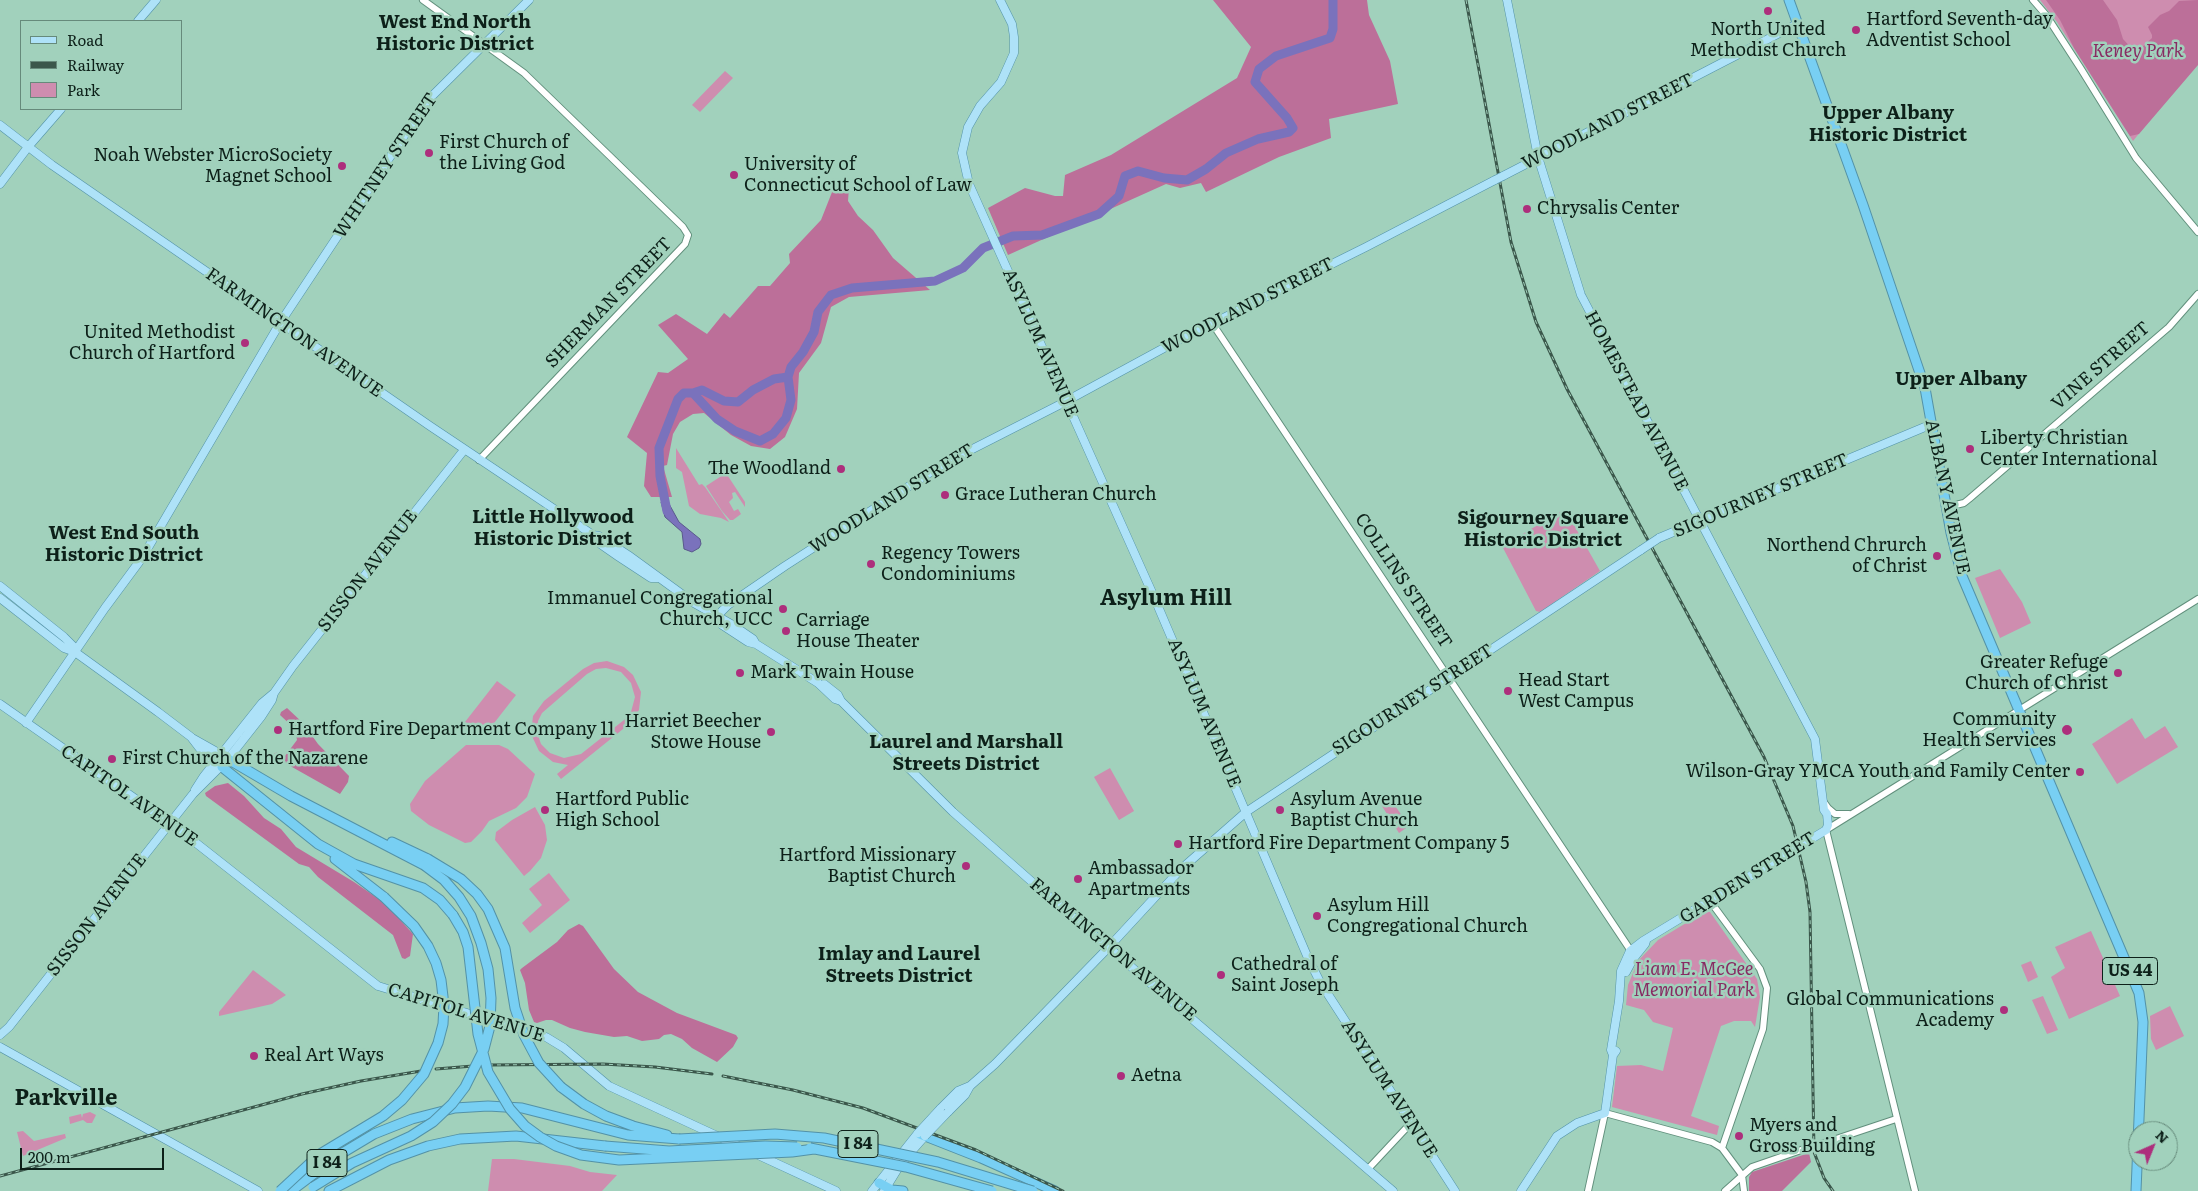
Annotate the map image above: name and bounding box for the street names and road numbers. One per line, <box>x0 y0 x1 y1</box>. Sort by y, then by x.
street label: WOODLAND STREET <box>1518 69 1698 175</box>
street label: WHITNEY STREET <box>329 89 443 243</box>
street label: SHERMAN STREET <box>541 233 677 373</box>
street label: WOODLAND STREET <box>1158 253 1338 359</box>
street label: FARMINGTON AVENUE <box>201 264 387 402</box>
street label: ASYLUM AVENUE <box>998 265 1082 421</box>
street label: HOMESTEAD AVENUE <box>1579 307 1693 495</box>
street label: VINE STREET <box>2047 317 2155 415</box>
street label: ALBANY AVENUE <box>1920 417 1974 577</box>
street label: WOODLAND STREET <box>806 440 978 558</box>
street label: SIGOURNEY STREET <box>1670 449 1852 543</box>
street label: SISSON AVENUE <box>314 506 422 636</box>
street label: COLLINS STREET <box>1350 509 1456 653</box>
street label: ASYLUM AVENUE <box>1163 635 1245 791</box>
street label: SIGOURNEY STREET <box>1328 640 1498 760</box>
street label: CAPITOL AVENUE <box>56 741 202 851</box>
street label: GARDEN STREET <box>1676 827 1820 929</box>
street label: SISSON AVENUE <box>43 850 151 980</box>
street label: FARMINGTON AVENUE <box>1025 874 1201 1026</box>
road number: US 44 <box>2102 958 2158 984</box>
street label: CAPITOL AVENUE <box>385 979 547 1047</box>
street label: ASYLUM AVENUE <box>1336 1016 1442 1162</box>
road number: I 84 <box>838 1130 878 1158</box>
road number: I 84 <box>307 1150 347 1176</box>

